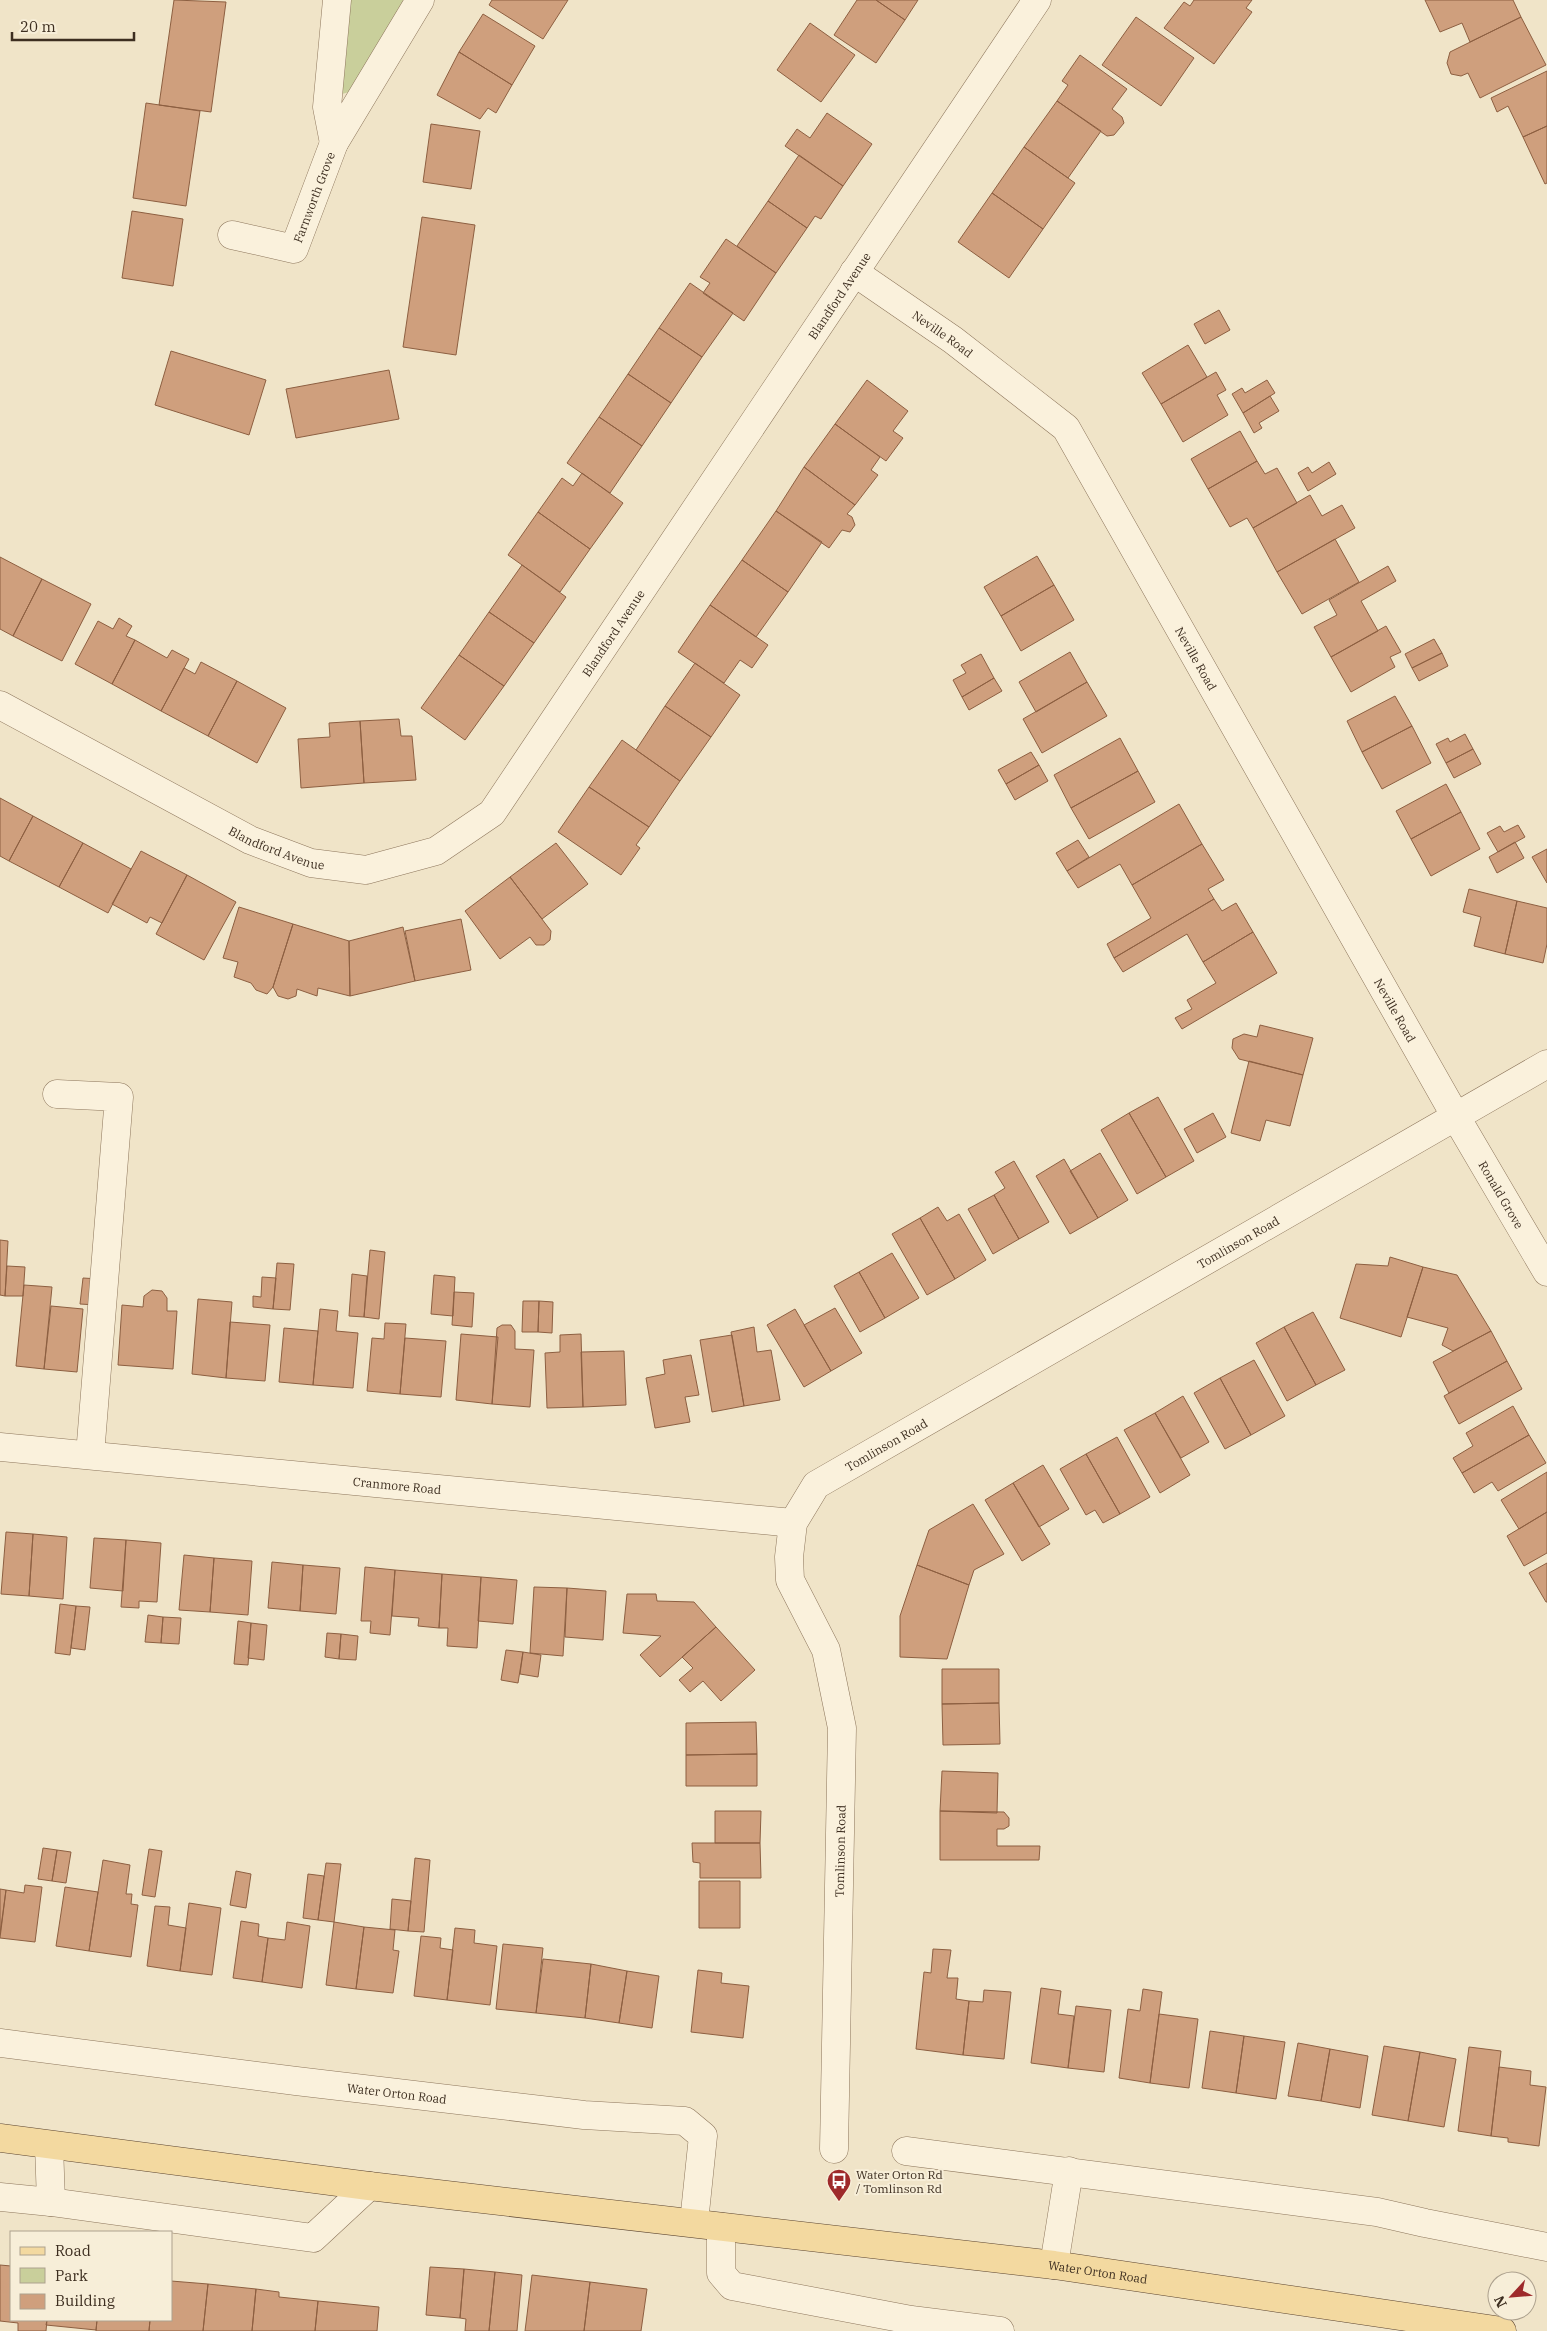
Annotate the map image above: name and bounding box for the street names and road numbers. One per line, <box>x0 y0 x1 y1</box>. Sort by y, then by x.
street label: Farnworth Grove <box>290 150 338 245</box>
street label: Blandford Avenue <box>804 249 873 342</box>
street label: Neville Road <box>910 307 976 360</box>
street label: Blandford Avenue <box>578 586 647 679</box>
street label: Neville Road <box>1172 624 1220 693</box>
street label: Blandford Avenue <box>226 822 325 872</box>
street label: Neville Road <box>1371 975 1419 1045</box>
street label: Ronald Grove <box>1476 1158 1527 1231</box>
street label: Tomlinson Road <box>1194 1212 1282 1272</box>
street label: Tomlinson Road <box>842 1415 930 1474</box>
street label: Cranmore Road <box>352 1473 442 1497</box>
street label: Tomlinson Road <box>831 1805 848 1897</box>
street label: Water Orton Road <box>346 2080 448 2106</box>
street label: Water Orton Road <box>1047 2257 1149 2286</box>

